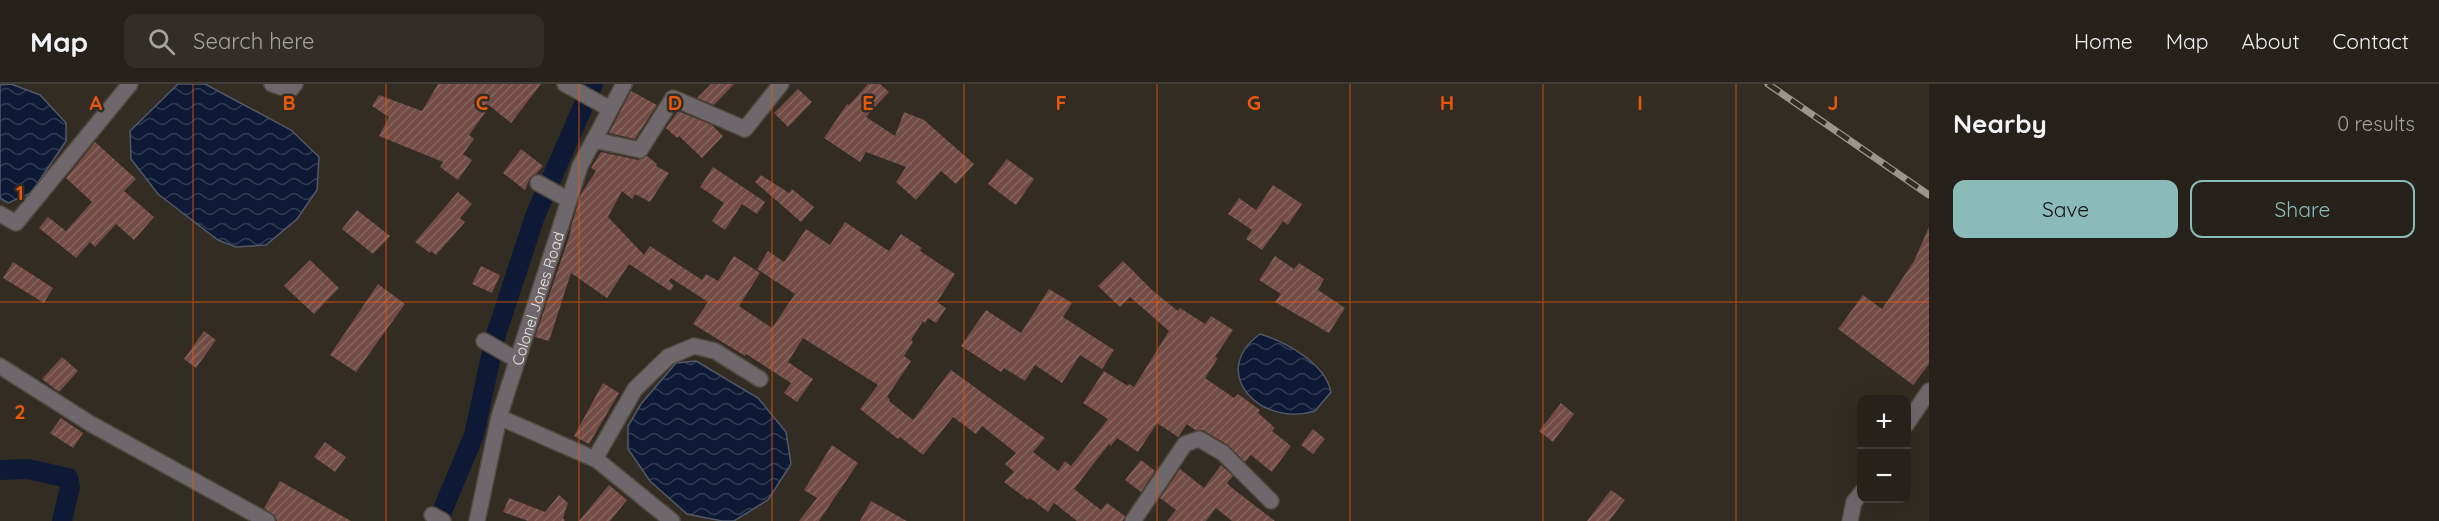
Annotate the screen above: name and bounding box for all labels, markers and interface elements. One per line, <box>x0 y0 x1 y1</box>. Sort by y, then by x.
search box <box>124 14 544 68</box>
text: Map <box>30 24 88 59</box>
icon: search <box>145 25 178 58</box>
text: Search here <box>193 27 315 55</box>
text: Home <box>2074 28 2133 54</box>
text: Map <box>2166 28 2209 54</box>
text: About <box>2242 28 2300 54</box>
text: Contact <box>2333 28 2409 54</box>
text: A <box>90 90 103 115</box>
text: B <box>282 90 296 115</box>
text: C <box>476 90 489 115</box>
text: D <box>668 90 682 115</box>
text: E <box>862 90 874 115</box>
text: F <box>1055 90 1067 115</box>
text: G <box>1247 90 1261 115</box>
text: H <box>1440 90 1454 115</box>
text: I <box>1637 90 1643 115</box>
text: J <box>1827 90 1839 115</box>
text: Nearby <box>1953 107 2047 140</box>
text: 0 results <box>2337 111 2415 136</box>
text: 1 <box>16 180 24 205</box>
button: Save <box>1953 180 2178 238</box>
button: Share <box>2190 180 2415 238</box>
street label: Colonel Jones Road <box>507 229 568 367</box>
map controls <box>1857 395 1911 503</box>
button: + <box>1857 395 1911 449</box>
text: 2 <box>14 399 26 424</box>
button: − <box>1857 449 1911 503</box>

